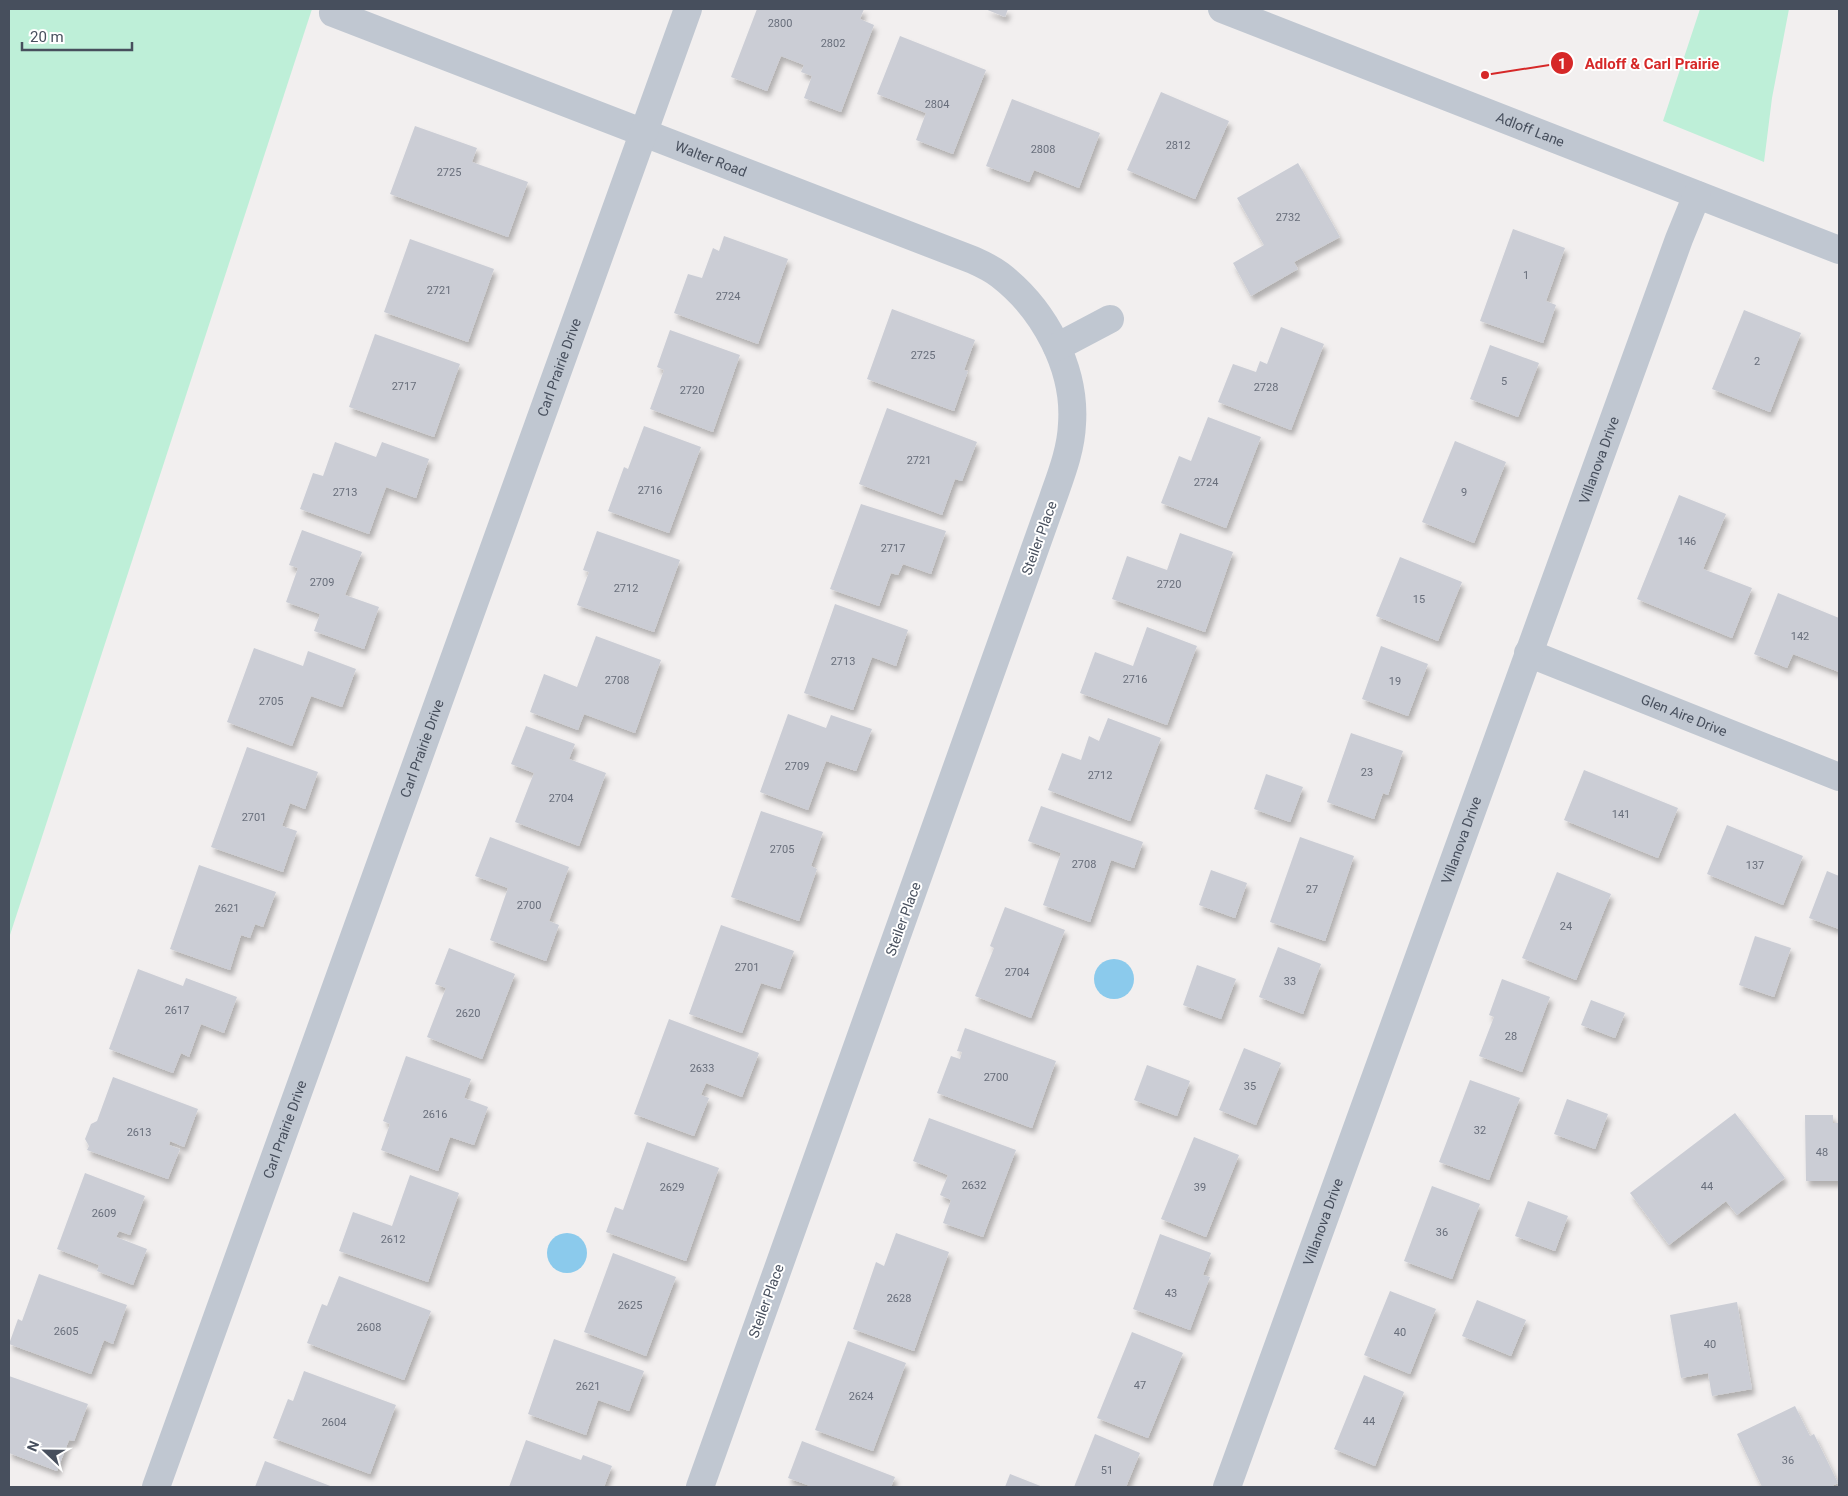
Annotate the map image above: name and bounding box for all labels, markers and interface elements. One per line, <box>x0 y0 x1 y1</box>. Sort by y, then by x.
house number: 2800 <box>768 17 792 30</box>
scale bar <box>22 20 132 52</box>
text: 20 m <box>30 28 64 46</box>
house number: 2802 <box>821 37 845 50</box>
callout: Adloff & Carl Prairie <box>1550 48 1729 78</box>
text: 1 <box>1558 55 1566 73</box>
text: Adloff & Carl Prairie <box>1585 55 1719 73</box>
house number: 2804 <box>925 98 949 111</box>
street label: Adloff Lane <box>1494 109 1567 150</box>
street label: Walter Road <box>673 138 749 180</box>
house number: 2812 <box>1166 139 1190 152</box>
house number: 2808 <box>1031 143 1055 156</box>
house number: 2725 <box>437 166 461 179</box>
house number: 2732 <box>1276 211 1300 224</box>
house number: 1 <box>1523 269 1529 282</box>
house number: 2721 <box>427 284 451 297</box>
house number: 2724 <box>716 290 740 303</box>
street label: Carl Prairie Drive <box>534 316 584 419</box>
house number: 2725 <box>911 349 935 362</box>
house number: 2 <box>1754 355 1760 368</box>
house number: 5 <box>1501 375 1507 388</box>
house number: 2717 <box>392 380 416 393</box>
house number: 2728 <box>1254 381 1278 394</box>
house number: 2720 <box>680 384 704 397</box>
street label: Villanova Drive <box>1576 414 1622 506</box>
house number: 2721 <box>907 454 931 467</box>
house number: 2724 <box>1194 476 1218 489</box>
house number: 2716 <box>638 484 662 497</box>
house number: 2713 <box>333 486 357 499</box>
house number: 9 <box>1461 486 1467 499</box>
street label: Steiler Place <box>1018 499 1060 577</box>
house number: 146 <box>1678 535 1696 548</box>
house number: 2717 <box>881 542 905 555</box>
house number: 2709 <box>310 576 334 589</box>
house number: 2720 <box>1157 578 1181 591</box>
house number: 2712 <box>614 582 638 595</box>
house number: 15 <box>1413 593 1425 606</box>
house number: 142 <box>1791 630 1809 643</box>
house number: 2713 <box>831 655 855 668</box>
house number: 2716 <box>1123 673 1147 686</box>
house number: 2708 <box>605 674 629 687</box>
house number: 19 <box>1389 675 1401 688</box>
street label: Glen Aire Drive <box>1639 691 1729 740</box>
house number: 2705 <box>259 695 283 708</box>
street label: Carl Prairie Drive <box>397 697 447 800</box>
house number: 2709 <box>785 760 809 773</box>
house number: 23 <box>1361 766 1373 779</box>
house number: 2712 <box>1088 769 1112 782</box>
house number: 2704 <box>549 792 573 805</box>
street label: Villanova Drive <box>1438 794 1484 886</box>
house number: 141 <box>1612 808 1630 821</box>
house number: 2701 <box>242 811 266 824</box>
house number: 2705 <box>770 843 794 856</box>
house number: 2708 <box>1072 858 1096 871</box>
house number: 137 <box>1746 859 1764 872</box>
street label: Steiler Place <box>882 880 924 958</box>
house number: 27 <box>1306 883 1318 896</box>
house number: 2700 <box>517 899 541 912</box>
house number: 2621 <box>215 902 239 915</box>
house number: 24 <box>1560 920 1572 933</box>
house number: 2701 <box>735 961 759 974</box>
house number: 2704 <box>1005 966 1029 979</box>
house number: 33 <box>1284 975 1296 988</box>
house number: 2617 <box>165 1004 189 1017</box>
house number: 2620 <box>456 1007 480 1020</box>
house number: 28 <box>1505 1030 1517 1043</box>
house number: 2633 <box>690 1062 714 1075</box>
house number: 2700 <box>984 1071 1008 1084</box>
street label: Carl Prairie Drive <box>260 1078 310 1181</box>
house number: 35 <box>1244 1080 1256 1093</box>
house number: 2616 <box>423 1108 447 1121</box>
house number: 32 <box>1474 1124 1486 1137</box>
house number: 2613 <box>127 1126 151 1139</box>
house number: 48 <box>1816 1146 1828 1159</box>
street label: Villanova Drive <box>1300 1176 1346 1268</box>
house number: 2632 <box>962 1179 986 1192</box>
house number: 44 <box>1701 1180 1713 1193</box>
house number: 2629 <box>660 1181 684 1194</box>
house number: 39 <box>1194 1181 1206 1194</box>
house number: 2609 <box>92 1207 116 1220</box>
house number: 36 <box>1436 1226 1448 1239</box>
house number: 2612 <box>381 1233 405 1246</box>
street label: Steiler Place <box>745 1262 787 1340</box>
house number: 43 <box>1165 1287 1177 1300</box>
house number: 2628 <box>887 1292 911 1305</box>
house number: 2625 <box>618 1299 642 1312</box>
house number: 2608 <box>357 1321 381 1334</box>
house number: 2605 <box>54 1325 78 1338</box>
house number: 40 <box>1394 1326 1406 1339</box>
house number: 40 <box>1704 1338 1716 1351</box>
house number: 47 <box>1134 1379 1146 1392</box>
house number: 2621 <box>576 1380 600 1393</box>
house number: 2624 <box>849 1390 873 1403</box>
house number: 44 <box>1363 1415 1375 1428</box>
house number: 2604 <box>322 1416 346 1429</box>
north arrow <box>20 1426 70 1476</box>
text: N <box>24 1439 42 1454</box>
house number: 36 <box>1782 1454 1794 1467</box>
house number: 51 <box>1101 1464 1113 1477</box>

